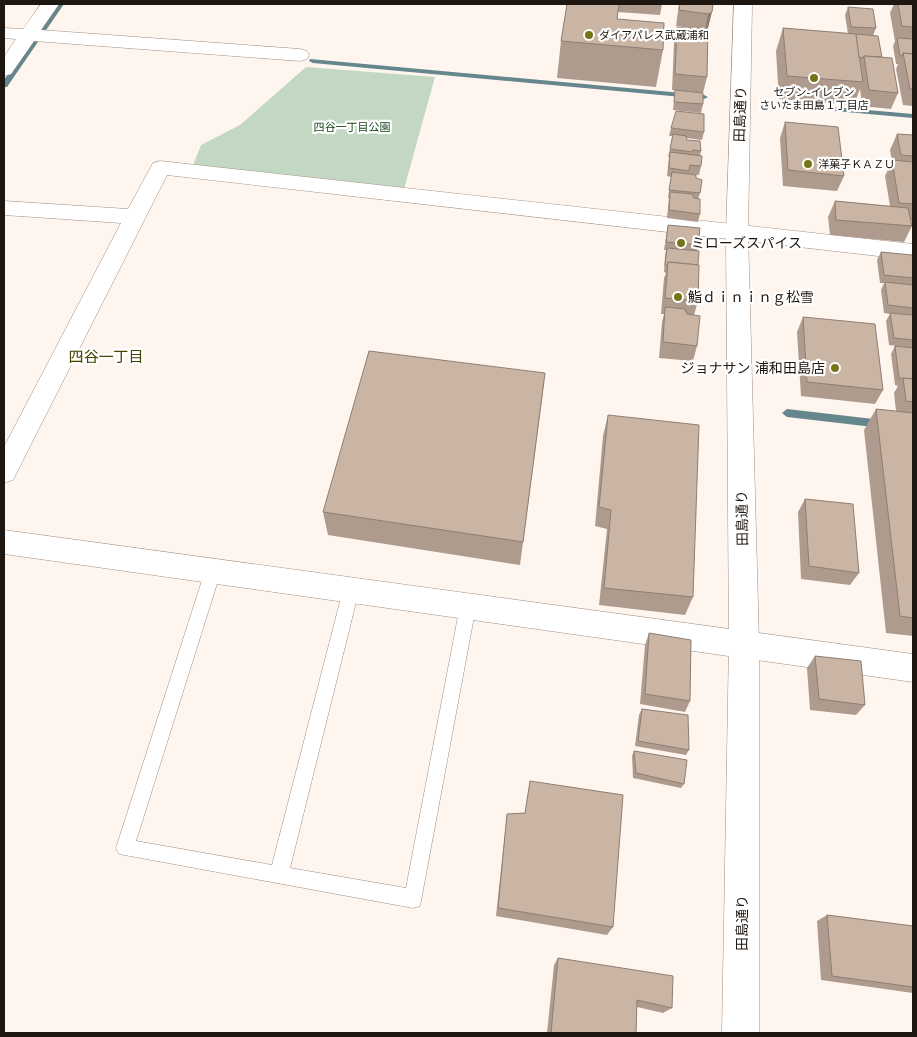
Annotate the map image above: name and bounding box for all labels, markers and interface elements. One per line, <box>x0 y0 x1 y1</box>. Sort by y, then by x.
marker: ダイアパレス武蔵浦和 <box>583 29 595 41</box>
place label: ダイアパレス武蔵浦和 <box>599 29 709 42</box>
marker: セブン-イレブン さいたま田島１丁目店 <box>808 72 820 84</box>
street label: 田島通り <box>731 86 749 142</box>
place label: セブン-イレブン さいたま田島１丁目店 <box>759 86 869 112</box>
park label: 四谷一丁目公園 <box>314 121 391 134</box>
marker: 洋菓子ＫＡＺＵ <box>802 158 814 170</box>
place label: 洋菓子ＫＡＺＵ <box>818 158 895 171</box>
place label: ミローズスパイス <box>691 235 802 251</box>
marker: ミローズスパイス <box>675 237 687 249</box>
place label: 鮨ｄｉｎｉｎｇ松雪 <box>688 289 814 306</box>
marker: 鮨ｄｉｎｉｎｇ松雪 <box>672 291 684 303</box>
district label: 四谷一丁目 <box>68 348 144 366</box>
place label: ジョナサン 浦和田島店 <box>681 360 825 376</box>
marker: ジョナサン 浦和田島店 <box>829 362 841 374</box>
street label: 田島通り <box>734 490 750 546</box>
street label: 田島通り <box>734 895 750 951</box>

